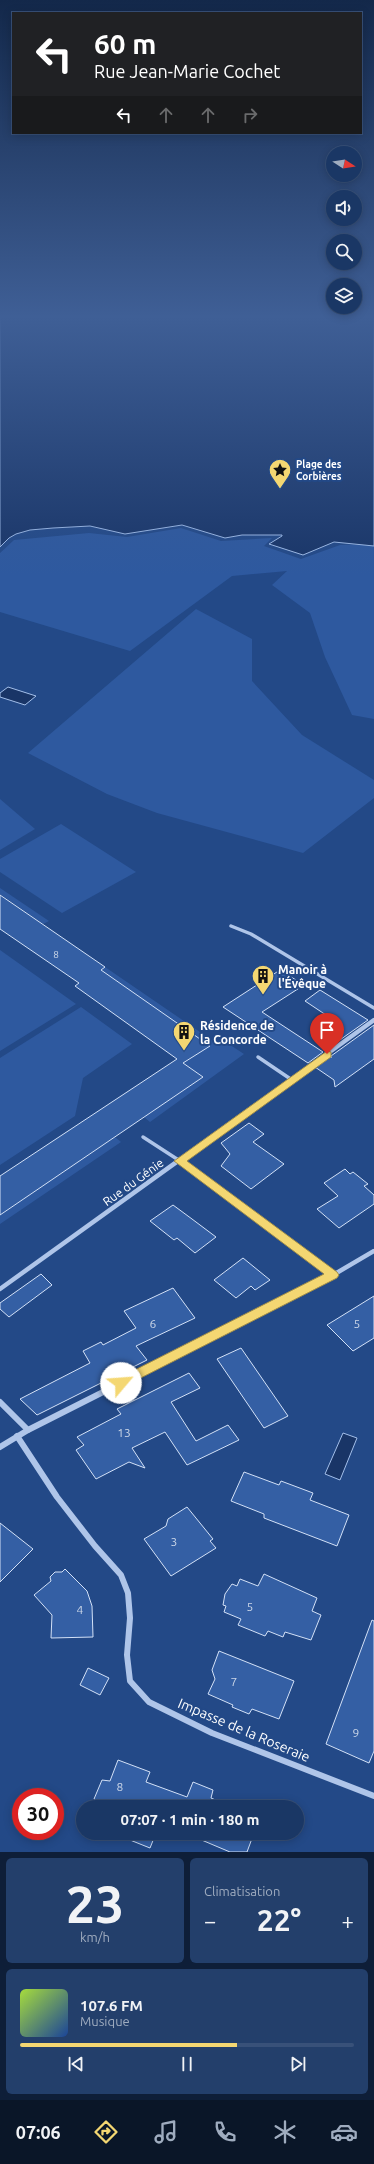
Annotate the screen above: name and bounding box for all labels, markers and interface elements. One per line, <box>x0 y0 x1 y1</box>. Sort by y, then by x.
icon: left <box>28 28 80 80</box>
text: 60 m <box>94 28 156 59</box>
text: Rue Jean-Marie Cochet <box>94 61 280 81</box>
icon: left <box>113 104 135 126</box>
icon: ahead <box>155 104 177 126</box>
icon: ahead <box>197 104 219 126</box>
icon: right <box>239 104 261 126</box>
north arrow <box>326 146 362 182</box>
map controls <box>326 146 362 314</box>
button: sound <box>326 190 362 226</box>
button: search <box>326 234 362 270</box>
button: layers <box>326 278 362 314</box>
place icon: Plage des Corbières <box>267 457 293 490</box>
place label: Plage des Corbières <box>296 459 342 482</box>
house number: 8 <box>53 949 59 960</box>
building icon: Manoir à l'Évêque <box>250 963 276 996</box>
place label: Manoir à l'Évêque <box>278 963 327 990</box>
pin <box>310 1013 344 1054</box>
building icon: Résidence de la Concorde <box>171 1019 197 1052</box>
place label: Résidence de la Concorde <box>200 1019 274 1046</box>
icon: arrive <box>316 1019 338 1041</box>
street label: Rue du Génie <box>100 1156 166 1208</box>
house number: 6 <box>150 1317 157 1330</box>
house number: 5 <box>354 1317 360 1330</box>
position arrow <box>100 1362 142 1404</box>
house number: 13 <box>117 1426 131 1439</box>
house number: 3 <box>171 1535 177 1548</box>
house number: 5 <box>247 1600 253 1613</box>
house number: 4 <box>77 1603 84 1616</box>
house number: 7 <box>231 1675 237 1688</box>
street label: Impasse de la Roseraie <box>176 1695 312 1765</box>
house number: 9 <box>353 1726 359 1739</box>
house number: 8 <box>117 1780 124 1793</box>
speed limit sign: 30 <box>12 1788 64 1840</box>
text: 07:07 · 1 min · 180 m <box>121 1811 259 1828</box>
text: 23 <box>66 1875 124 1933</box>
text: Climatisation <box>204 1884 280 1898</box>
text: 22° <box>257 1903 301 1937</box>
text: − <box>204 1908 216 1933</box>
text: + <box>342 1908 354 1933</box>
text: km/h <box>80 1930 110 1944</box>
text: 107.6 FM <box>80 1997 143 2014</box>
text: Musique <box>80 2014 130 2028</box>
icon: previous <box>65 2053 87 2075</box>
icon: pause <box>176 2053 198 2075</box>
icon: next <box>287 2053 309 2075</box>
icon: directions <box>92 2118 120 2146</box>
icon: music <box>152 2118 180 2146</box>
icon: phone <box>211 2118 239 2146</box>
icon: climate <box>271 2118 299 2146</box>
icon: car <box>330 2118 358 2146</box>
text: 07:06 <box>16 2122 61 2142</box>

